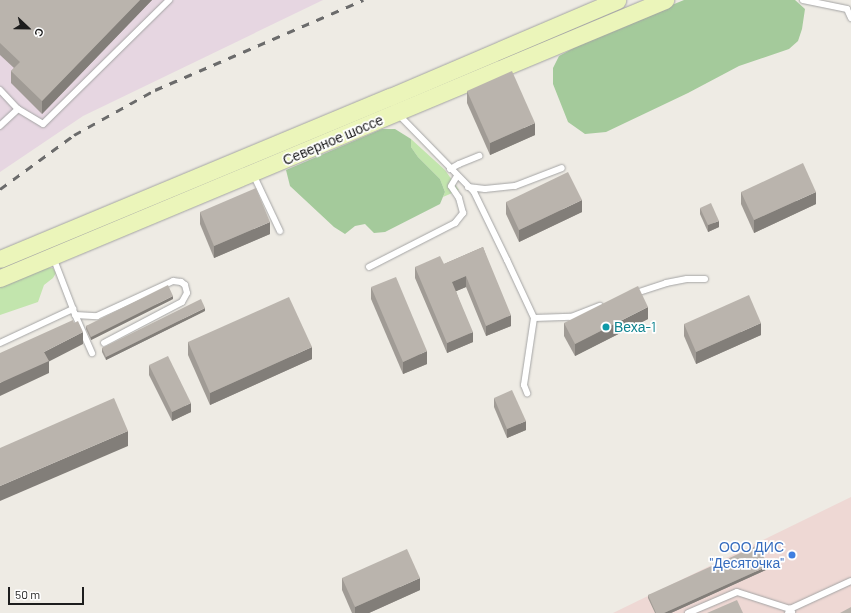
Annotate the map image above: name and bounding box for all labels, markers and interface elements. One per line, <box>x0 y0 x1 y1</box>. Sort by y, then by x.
north arrow <box>8 8 48 48</box>
text: С <box>32 27 47 39</box>
street label: Северное шоссе <box>280 111 386 169</box>
place label: Веха-1 <box>614 319 656 335</box>
marker: Веха-1 <box>601 322 611 332</box>
place label: ООО ДИС "Десяточка" <box>710 539 784 572</box>
marker: ООО ДИС "Десяточка" <box>787 550 797 560</box>
scale bar <box>10 579 86 605</box>
text: 50 m <box>15 587 40 601</box>

